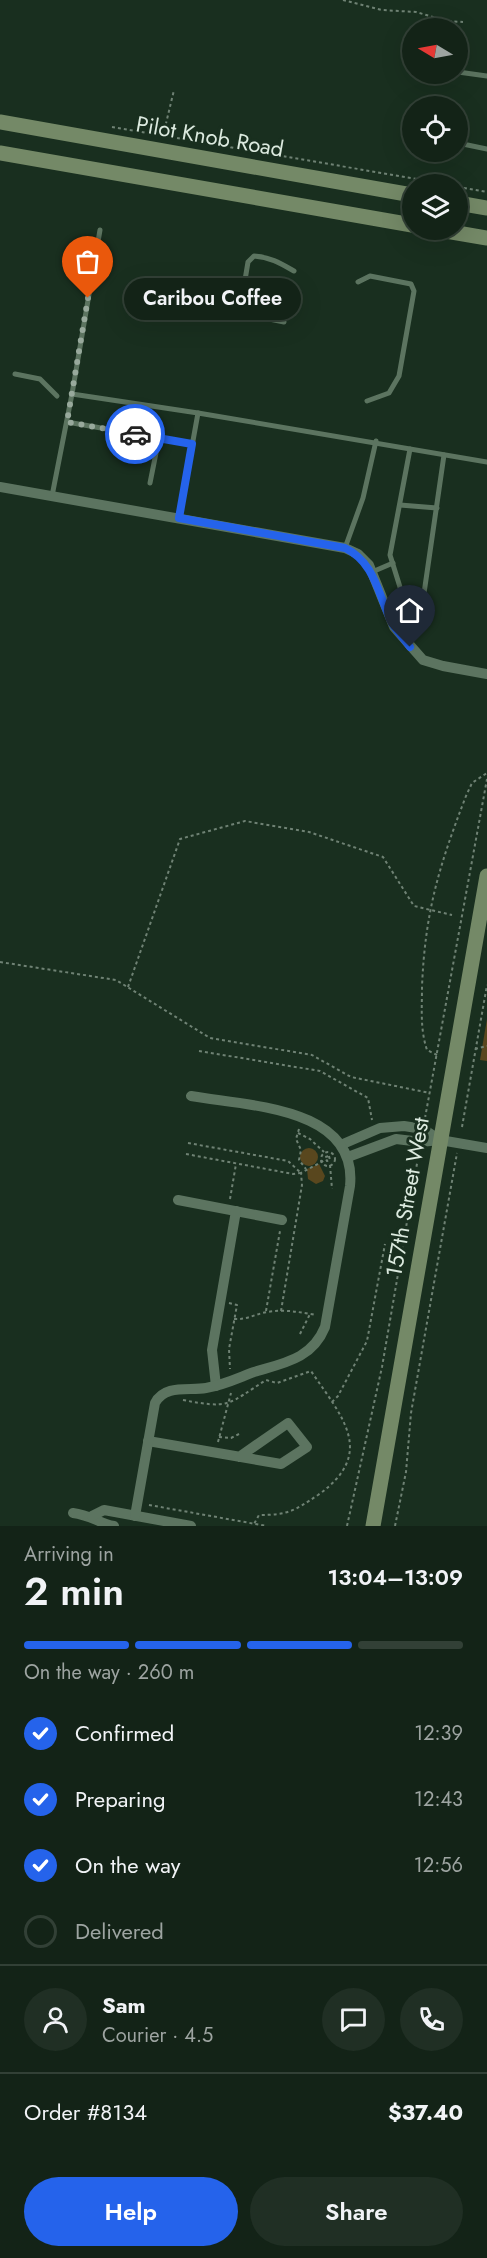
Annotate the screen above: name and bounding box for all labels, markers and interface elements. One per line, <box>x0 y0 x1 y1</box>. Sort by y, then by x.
north arrow <box>402 18 468 84</box>
map controls <box>402 18 468 240</box>
button: locate <box>402 96 468 162</box>
street label: Pilot Knob Road <box>134 107 286 165</box>
button: layers <box>402 174 468 240</box>
pin <box>62 236 113 298</box>
icon: bag <box>71 245 104 278</box>
callout: Caribou Coffee <box>124 277 301 319</box>
text: Caribou Coffee <box>143 284 282 313</box>
courier <box>105 404 165 464</box>
icon: car <box>119 418 152 451</box>
pin <box>384 585 435 647</box>
icon: home <box>393 594 426 627</box>
street label: 157th Street West <box>377 1114 437 1279</box>
text: Arriving in <box>24 1540 114 1569</box>
text: 13:04–13:09 <box>327 1561 463 1593</box>
text: 2 min <box>24 1563 124 1620</box>
text: On the way · 260 m <box>24 1658 194 1687</box>
icon: check <box>24 1717 57 1750</box>
text: Confirmed <box>75 1717 174 1749</box>
text: 12:39 <box>414 1719 463 1748</box>
icon: check <box>24 1783 57 1816</box>
text: Preparing <box>75 1783 166 1815</box>
text: 12:43 <box>414 1785 463 1814</box>
icon: check <box>24 1849 57 1882</box>
text: On the way <box>75 1849 180 1881</box>
text: 12:56 <box>414 1851 463 1880</box>
text: Delivered <box>75 1915 164 1947</box>
button: person <box>24 1988 87 2051</box>
button: chat <box>322 1988 385 2051</box>
button: phone <box>400 1988 463 2051</box>
text: Sam <box>102 1989 146 2021</box>
text: Courier · 4.5 <box>102 2021 213 2050</box>
text: Order #8134 <box>24 2096 147 2128</box>
text: $37.40 <box>388 2096 463 2128</box>
button: Help <box>24 2177 238 2246</box>
button: Share <box>250 2177 463 2246</box>

